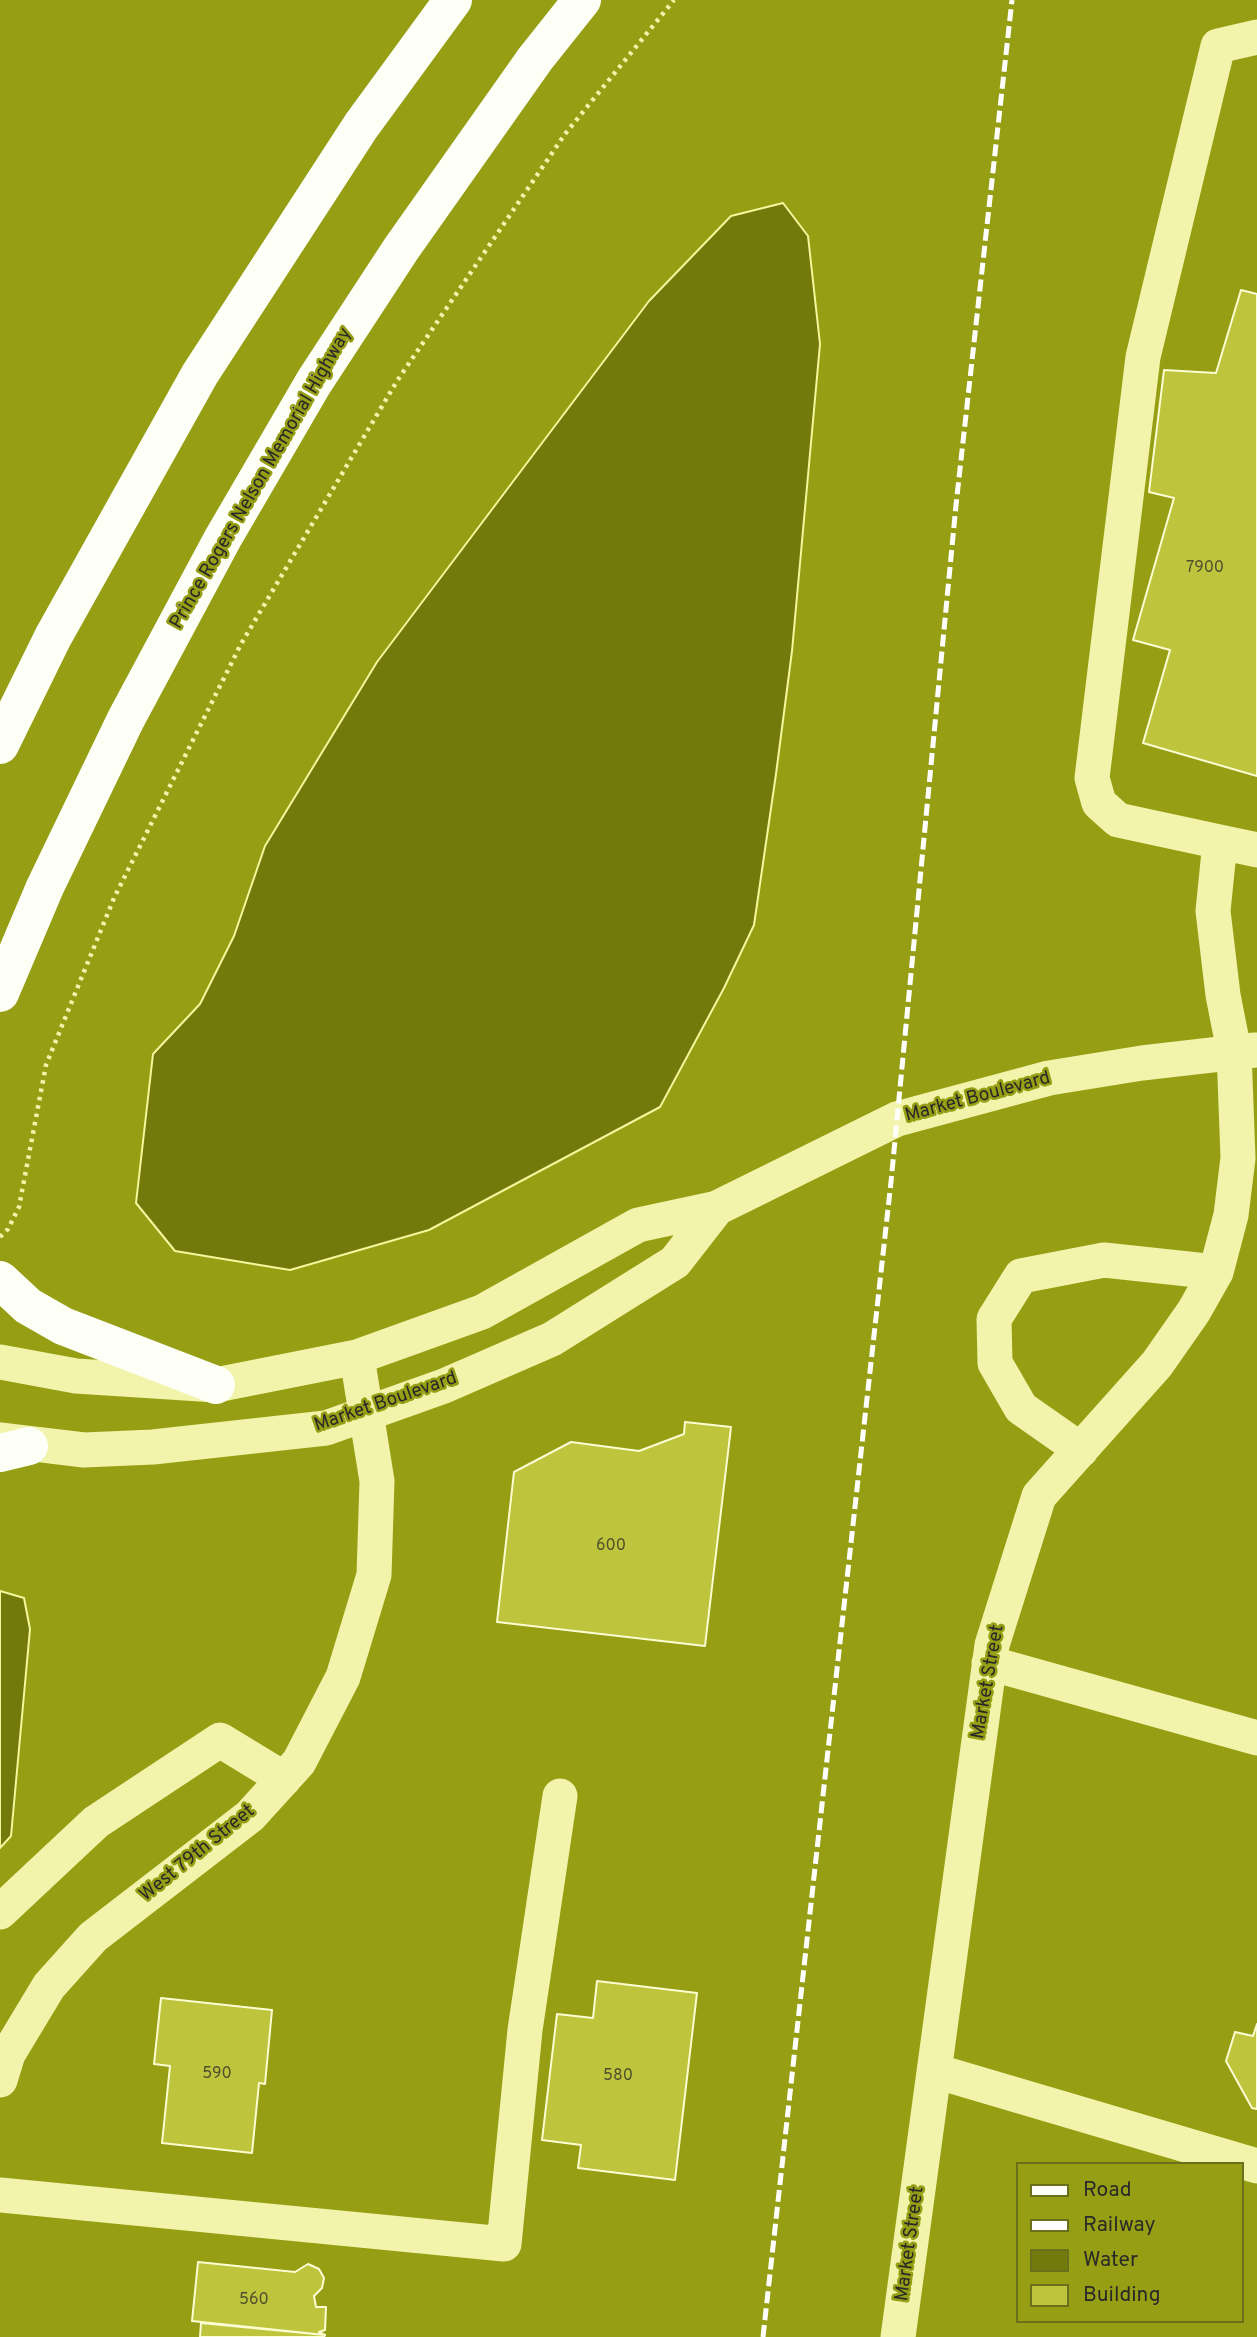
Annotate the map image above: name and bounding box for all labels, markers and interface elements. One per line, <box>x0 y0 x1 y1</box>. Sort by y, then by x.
street label: Prince Rogers Nelson Memorial Highway <box>166 324 358 634</box>
house number: 7900 <box>1186 559 1224 579</box>
street label: Market Boulevard <box>903 1068 1053 1128</box>
street label: Market Boulevard <box>312 1368 460 1438</box>
house number: 600 <box>596 1537 626 1557</box>
street label: Market Street <box>968 1623 1010 1741</box>
street label: West 79th Street <box>136 1801 260 1907</box>
house number: 590 <box>202 2065 232 2085</box>
house number: 580 <box>603 2067 633 2087</box>
legend <box>1016 2162 1243 2323</box>
text: Road <box>1083 2177 1132 2204</box>
street label: Market Street <box>892 2185 930 2303</box>
text: Railway <box>1083 2212 1156 2239</box>
text: Water <box>1083 2247 1138 2274</box>
text: Building <box>1083 2282 1161 2309</box>
house number: 560 <box>239 2291 269 2311</box>

